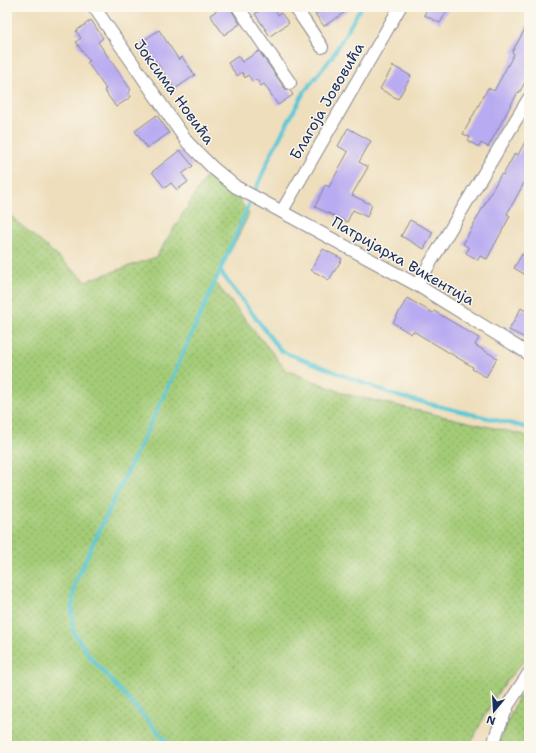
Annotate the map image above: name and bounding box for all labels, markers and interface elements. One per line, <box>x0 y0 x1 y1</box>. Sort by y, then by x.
street label: Јоксима Новића <box>129 36 219 149</box>
street label: Благоја Јововића <box>285 38 369 163</box>
street label: Патријарха Викентија <box>328 212 479 310</box>
north arrow <box>474 691 514 731</box>
text: N <box>484 711 498 729</box>

